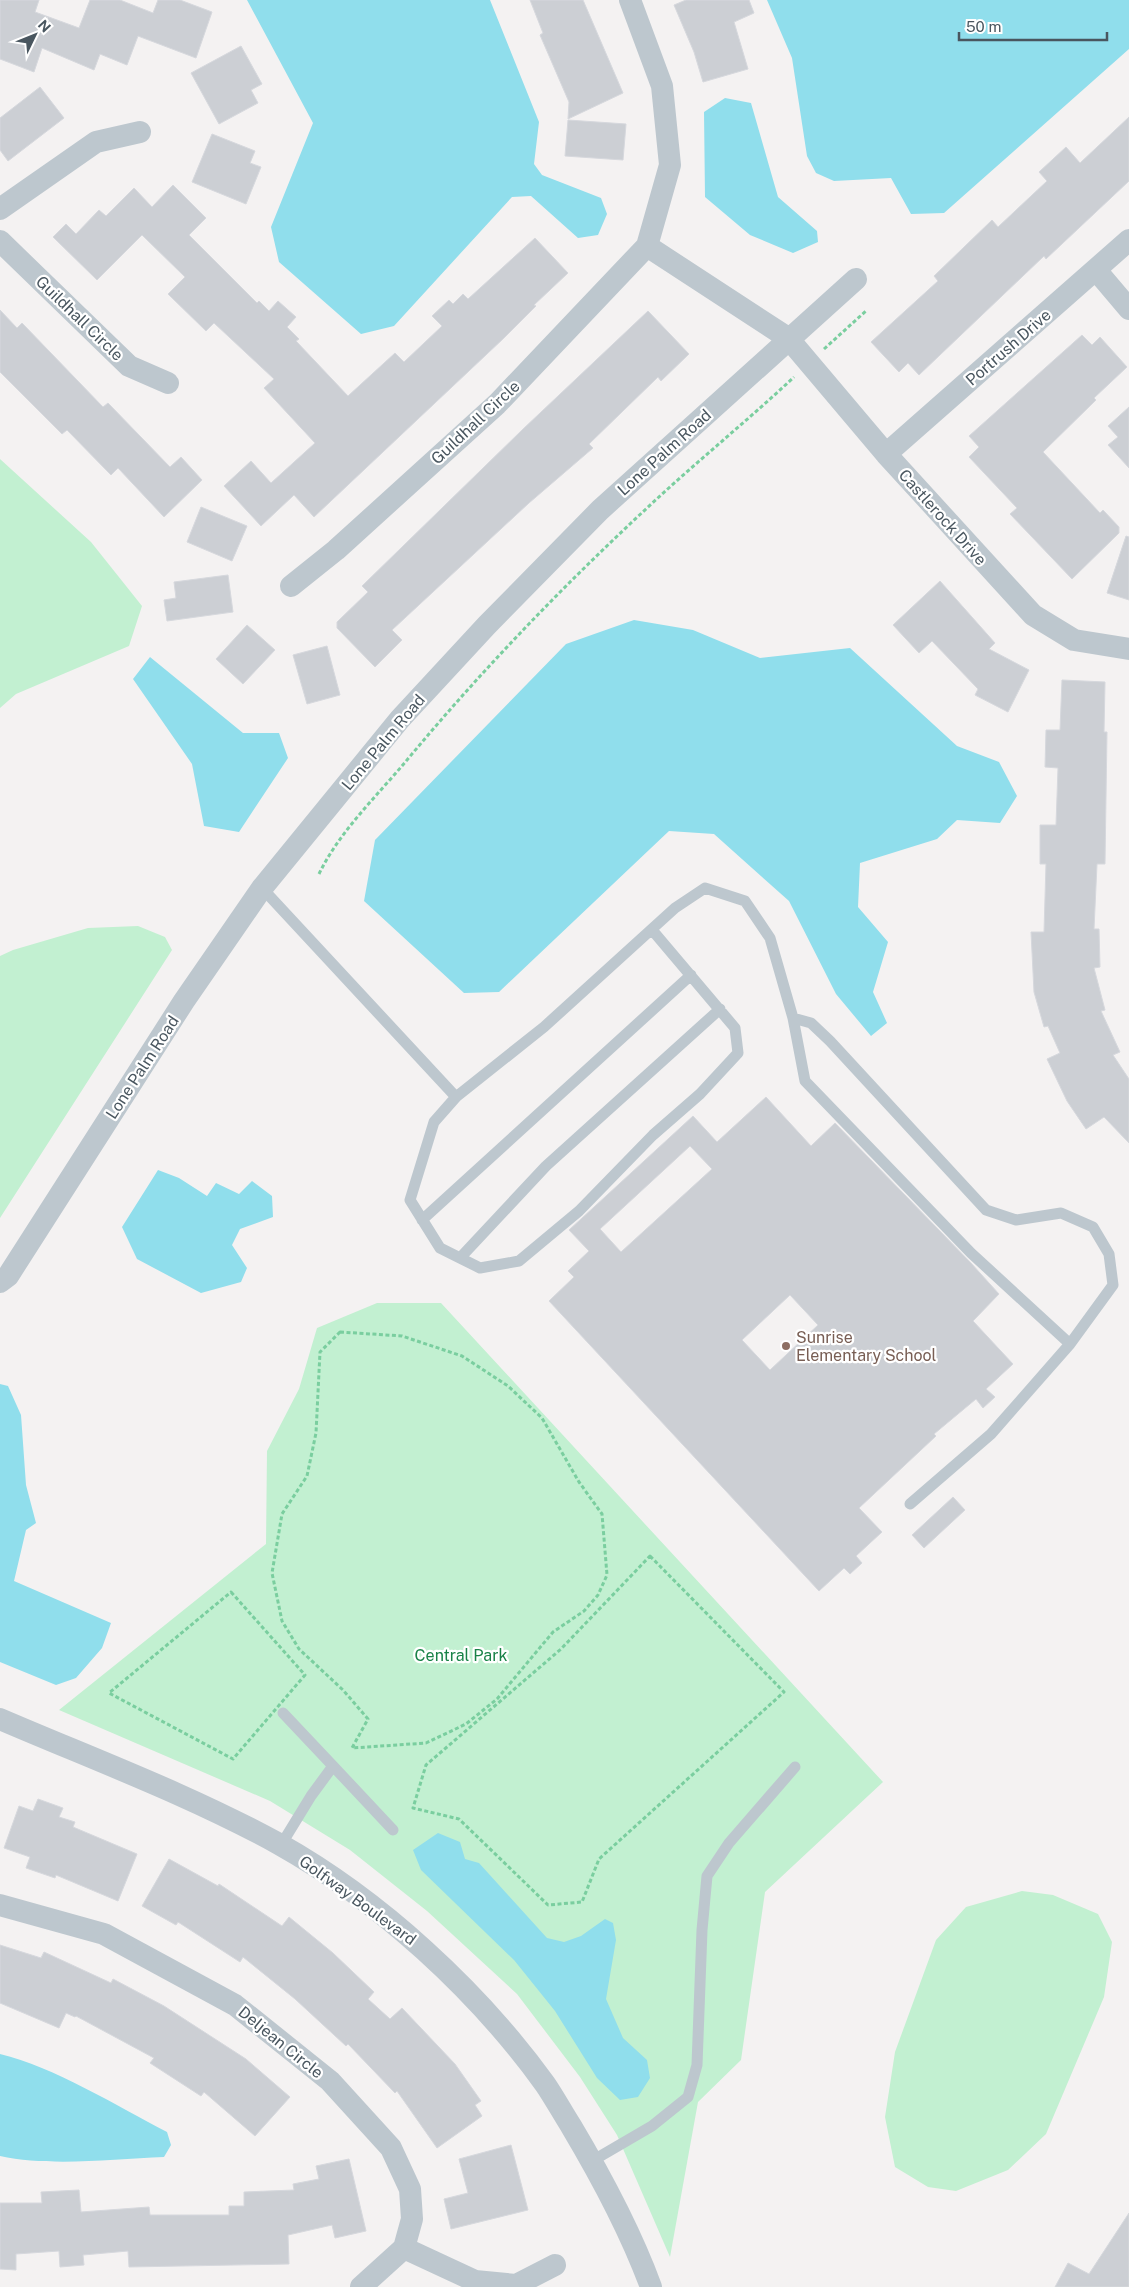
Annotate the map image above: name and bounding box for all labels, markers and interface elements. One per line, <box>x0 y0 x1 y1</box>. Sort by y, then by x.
north arrow <box>10 10 60 60</box>
scale bar <box>959 10 1106 42</box>
text: N <box>35 17 54 36</box>
text: 50 m <box>966 18 1001 35</box>
street label: Guildhall Circle <box>32 272 127 365</box>
street label: Portrush Drive <box>962 305 1055 389</box>
street label: Guildhall Circle <box>427 377 524 468</box>
street label: Lone Palm Road <box>614 405 715 499</box>
street label: Castlerock Drive <box>895 466 991 569</box>
street label: Lone Palm Road <box>338 691 429 794</box>
street label: Lone Palm Road <box>102 1012 183 1122</box>
place label: Sunrise Elementary School <box>796 1328 937 1365</box>
marker: Sunrise Elementary School <box>780 1340 792 1352</box>
park label: Central Park <box>415 1646 507 1665</box>
street label: Golfway Boulevard <box>296 1852 420 1949</box>
street label: Deljean Circle <box>235 2002 327 2082</box>

